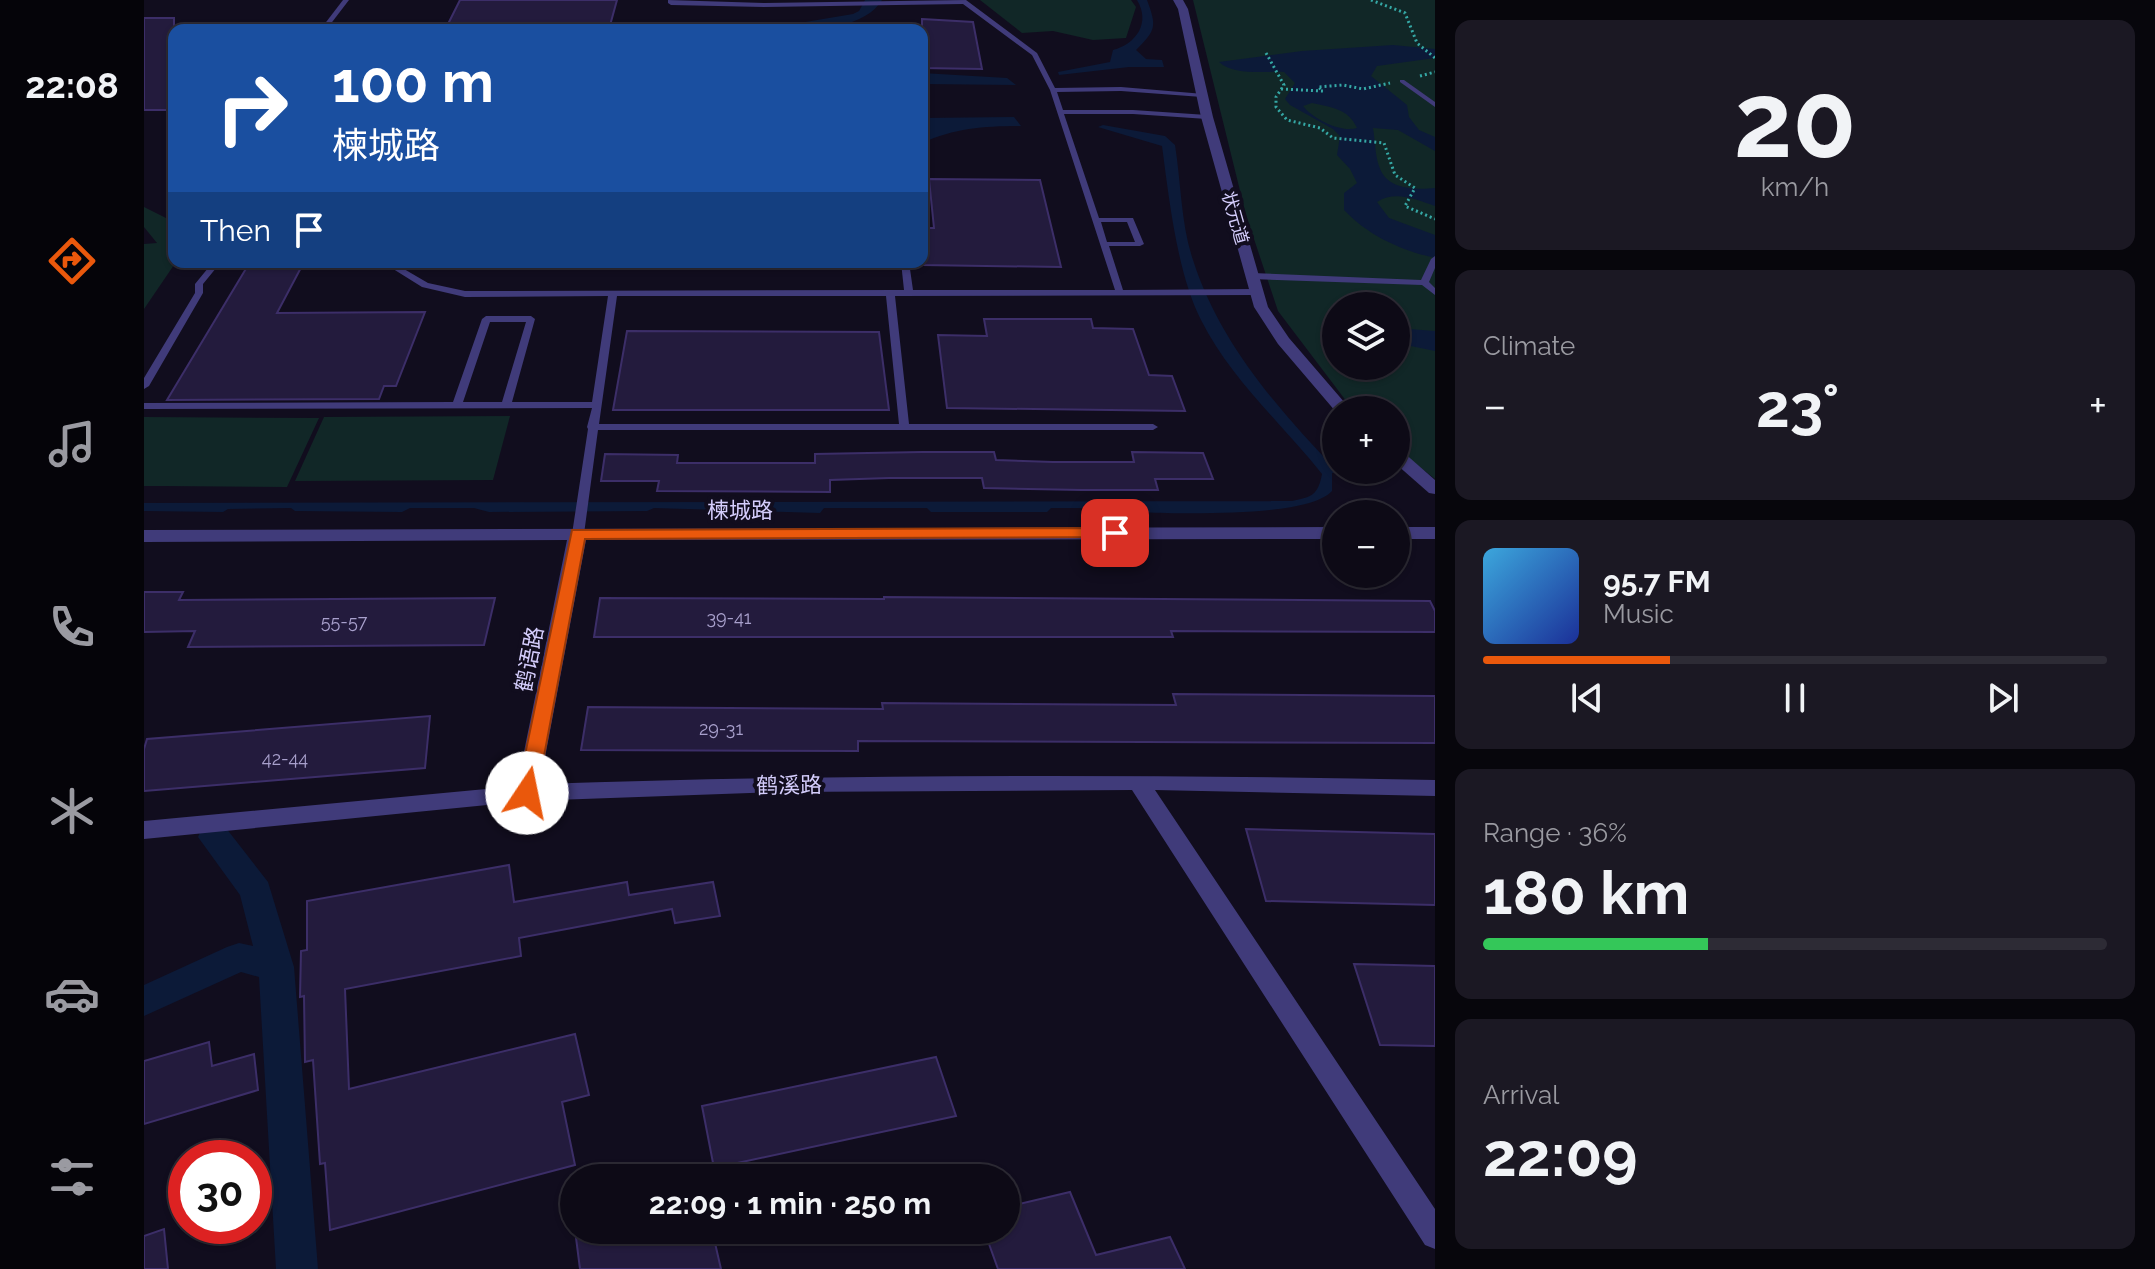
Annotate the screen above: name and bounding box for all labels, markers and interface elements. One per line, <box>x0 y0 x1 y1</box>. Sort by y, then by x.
text: 100 m <box>332 49 494 115</box>
icon: right <box>200 56 304 160</box>
text: 20 <box>1734 59 1856 181</box>
text: 22:08 <box>25 64 119 106</box>
text: 楝城路 <box>332 124 440 166</box>
text: km/h <box>1761 172 1829 202</box>
street label: 状元道 <box>1218 189 1253 247</box>
icon: arrive <box>287 208 331 252</box>
text: Then <box>200 213 271 248</box>
icon: directions <box>44 233 100 289</box>
map controls <box>1322 292 1410 588</box>
button: layers <box>1322 292 1410 380</box>
text: Climate <box>1483 331 1575 361</box>
text: 23° <box>1756 371 1839 441</box>
text: − <box>1483 380 1507 431</box>
text: + <box>2089 380 2107 431</box>
button: + <box>1322 396 1410 484</box>
icon: music <box>44 416 100 472</box>
street label: 楝城路 <box>707 497 773 523</box>
pin <box>1081 499 1149 567</box>
button: − <box>1322 500 1410 588</box>
icon: arrive <box>1093 511 1137 555</box>
text: 95.7 FM <box>1603 564 1711 599</box>
icon: phone <box>44 599 100 655</box>
text: Music <box>1603 599 1674 629</box>
house number: 39-41 <box>706 607 752 628</box>
house number: 55-57 <box>321 611 368 632</box>
street label: 鹤语路 <box>510 624 548 694</box>
icon: previous <box>1565 676 1609 720</box>
icon: pause <box>1773 676 1817 720</box>
icon: next <box>1981 676 2025 720</box>
house number: 29-31 <box>699 718 743 739</box>
house number: 42-44 <box>262 748 308 769</box>
position arrow <box>485 751 569 835</box>
street label: 鹤溪路 <box>756 771 822 799</box>
icon: climate <box>44 783 100 839</box>
text: Range · 36% <box>1483 818 1627 848</box>
text: 180 km <box>1483 858 1689 928</box>
icon: car <box>44 966 100 1022</box>
text: Arrival <box>1483 1080 1559 1110</box>
text: 22:09 <box>1483 1120 1638 1190</box>
speed limit sign: 30 <box>168 1140 272 1244</box>
icon: filters <box>44 1149 100 1205</box>
text: 22:09 · 1 min · 250 m <box>649 1186 931 1221</box>

